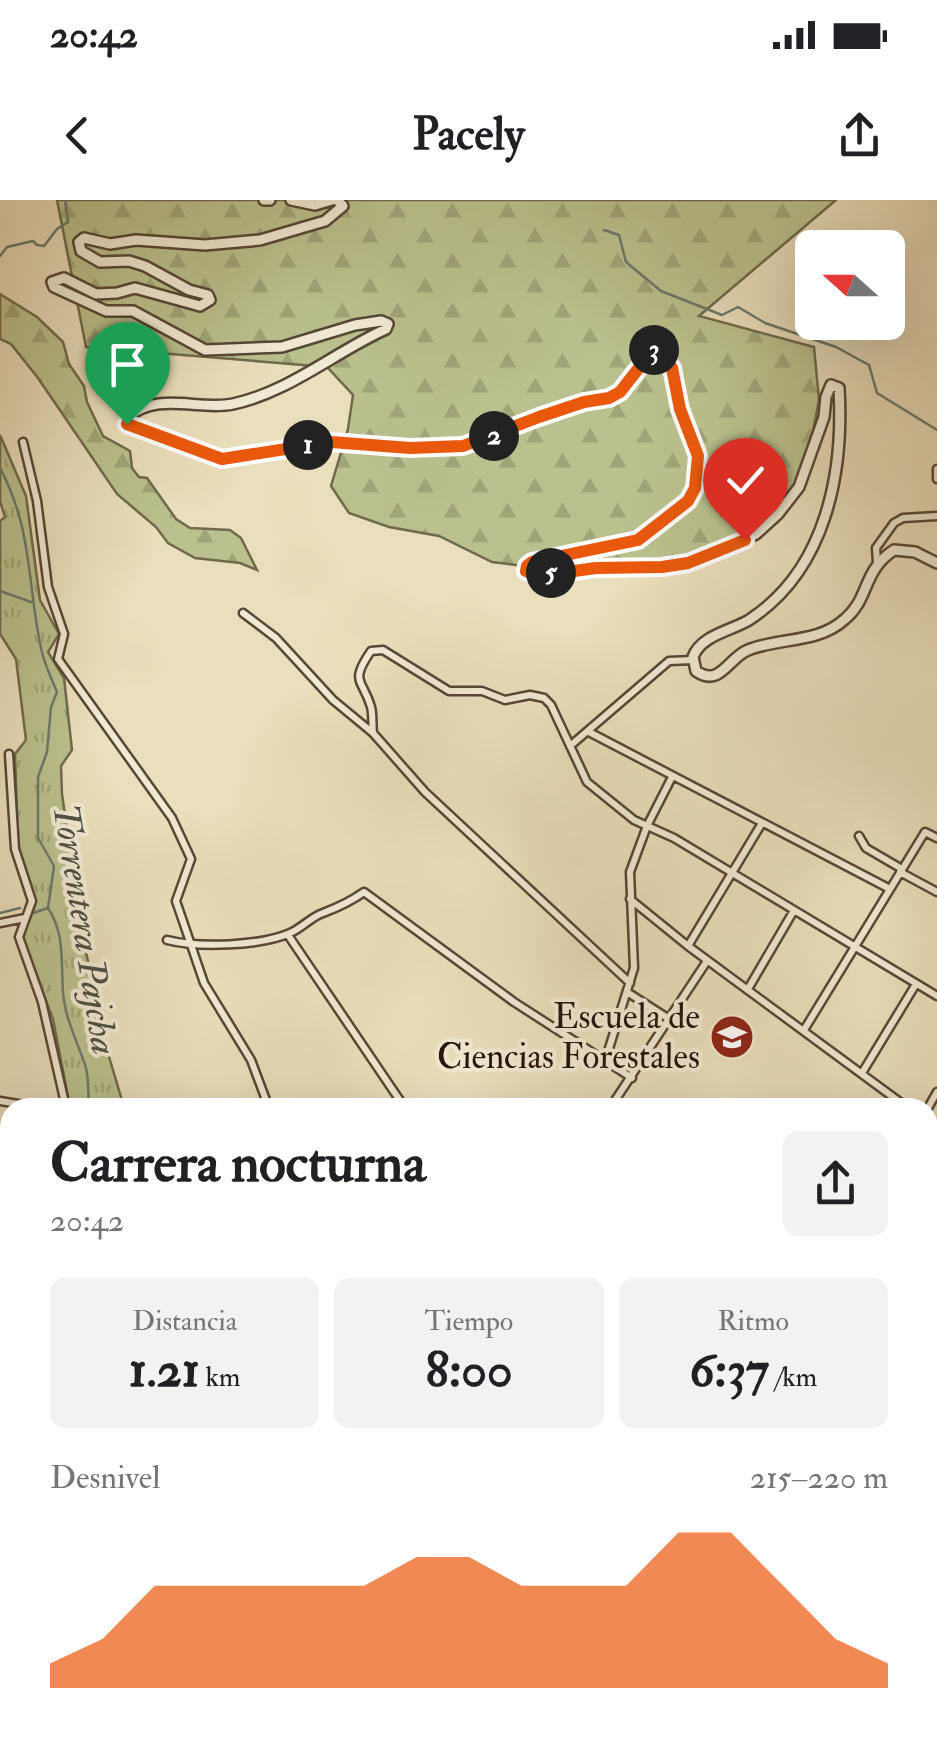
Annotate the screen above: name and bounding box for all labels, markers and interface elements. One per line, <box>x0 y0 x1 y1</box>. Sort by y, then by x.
text: 20:42 <box>50 11 138 59</box>
text: Pacely <box>413 107 524 163</box>
icon: back <box>50 108 105 163</box>
icon: share <box>832 108 887 163</box>
north arrow <box>795 230 905 340</box>
map controls <box>795 230 905 340</box>
pin <box>85 322 170 425</box>
pin: 3 <box>629 325 679 375</box>
text: 3 <box>649 332 659 367</box>
icon: arrive <box>100 337 155 392</box>
pin: 2 <box>469 411 519 461</box>
text: 2 <box>487 418 501 453</box>
pin: 1 <box>283 420 333 470</box>
text: 1 <box>303 427 313 462</box>
pin <box>703 438 788 541</box>
icon: check <box>718 453 773 508</box>
pin: 5 <box>526 548 576 598</box>
text: 5 <box>545 555 557 590</box>
water label: Torrentera Pajcha <box>41 800 129 1058</box>
place label: Escuela de Ciencias Forestales <box>437 995 700 1079</box>
school or university icon: Escuela de Ciencias Forestales <box>709 1014 755 1060</box>
text: Carrera nocturna <box>50 1129 426 1198</box>
button: share <box>783 1131 888 1236</box>
text: 20:42 <box>50 1201 124 1241</box>
text: Distancia <box>132 1304 237 1339</box>
text: Tiempo <box>425 1304 513 1339</box>
text: Ritmo <box>718 1304 789 1339</box>
text: 1.21 <box>129 1339 200 1402</box>
text: 8:00 <box>425 1339 513 1402</box>
text: 6:37 <box>689 1339 769 1402</box>
text: km <box>200 1360 241 1395</box>
text: /km <box>769 1360 817 1395</box>
text: Desnivel <box>50 1458 160 1498</box>
text: 215–220 m <box>750 1458 888 1498</box>

